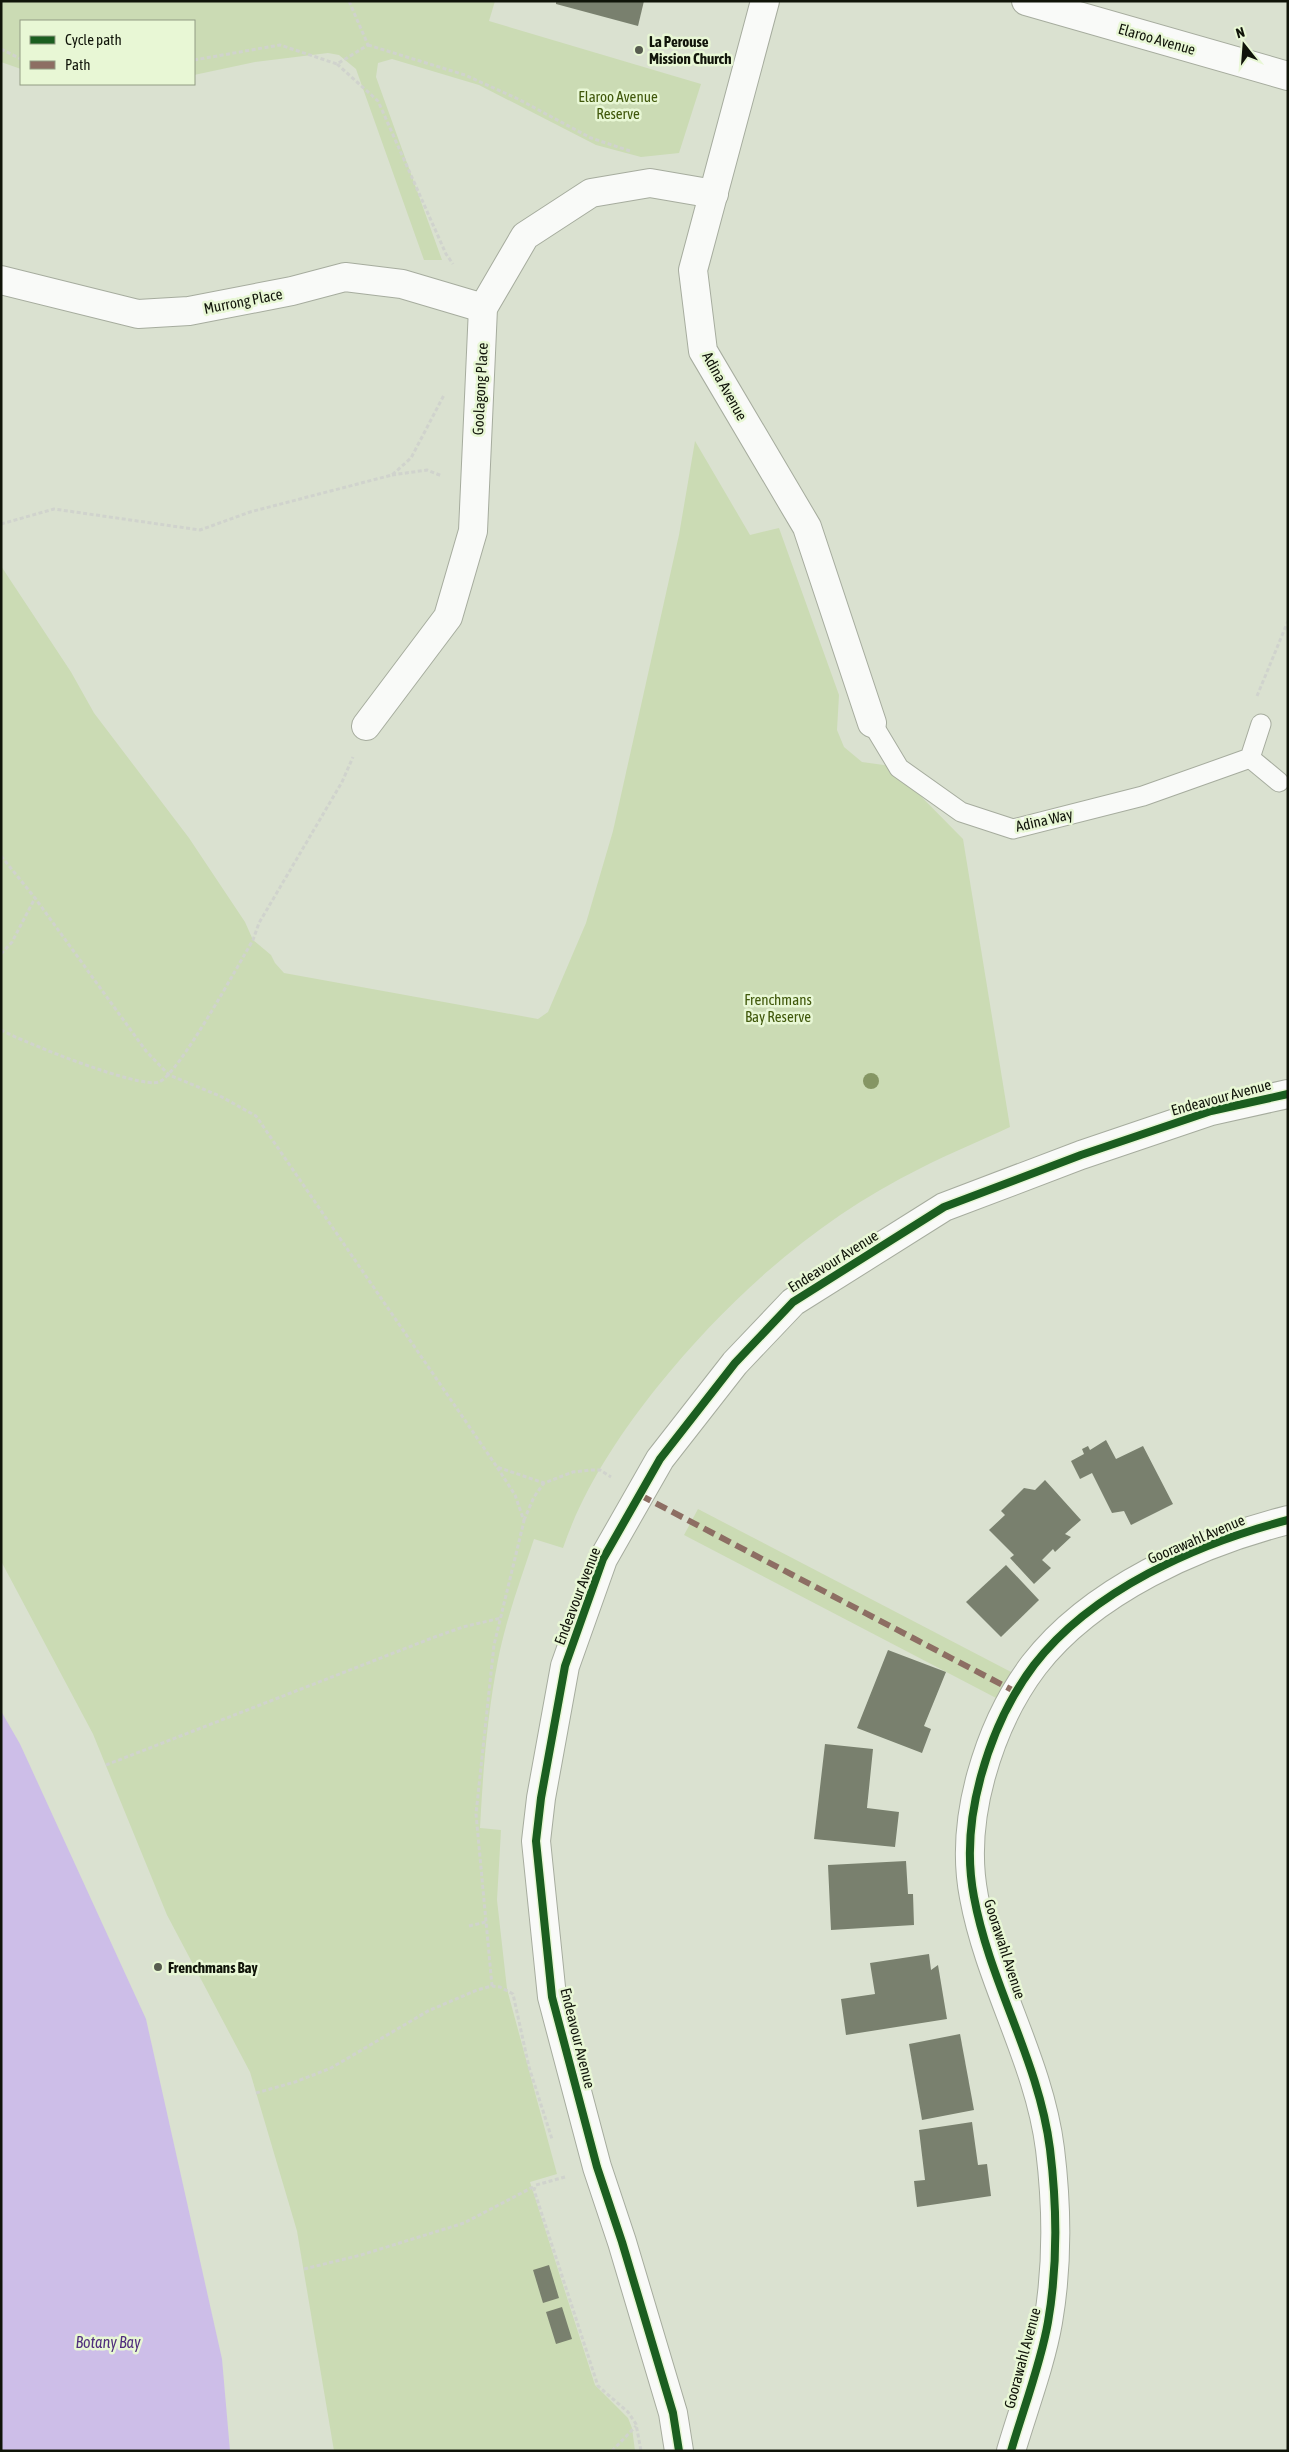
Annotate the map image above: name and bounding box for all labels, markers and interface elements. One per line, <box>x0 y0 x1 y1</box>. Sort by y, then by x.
legend <box>20 20 195 85</box>
street label: Elaroo Avenue <box>1116 20 1198 58</box>
north arrow <box>1219 20 1269 70</box>
text: N <box>1234 24 1246 41</box>
text: Cycle path <box>65 31 122 48</box>
place label: La Perouse Mission Church <box>649 33 731 67</box>
marker: La Perouse Mission Church <box>633 44 645 56</box>
text: Path <box>65 56 91 73</box>
park label: Elaroo Avenue Reserve <box>578 88 658 122</box>
street label: Murrong Place <box>202 285 284 317</box>
street label: Goolagong Place <box>469 342 491 436</box>
street label: Adina Avenue <box>699 349 751 423</box>
street label: Adina Way <box>1014 805 1074 835</box>
park label: Frenchmans Bay Reserve <box>744 991 812 1025</box>
street label: Endeavour Avenue <box>1169 1075 1273 1119</box>
street label: Endeavour Avenue <box>785 1226 881 1295</box>
street label: Goorawahl Avenue <box>1145 1511 1247 1567</box>
street label: Endeavour Avenue <box>551 1545 603 1647</box>
street label: Goorawahl Avenue <box>981 1897 1029 2001</box>
place label: Frenchmans Bay <box>168 1959 259 1976</box>
marker: Frenchmans Bay <box>152 1961 164 1973</box>
street label: Endeavour Avenue <box>557 1986 599 2090</box>
street label: Goorawahl Avenue <box>1000 2306 1044 2410</box>
water label: Botany Bay <box>75 2333 141 2352</box>

